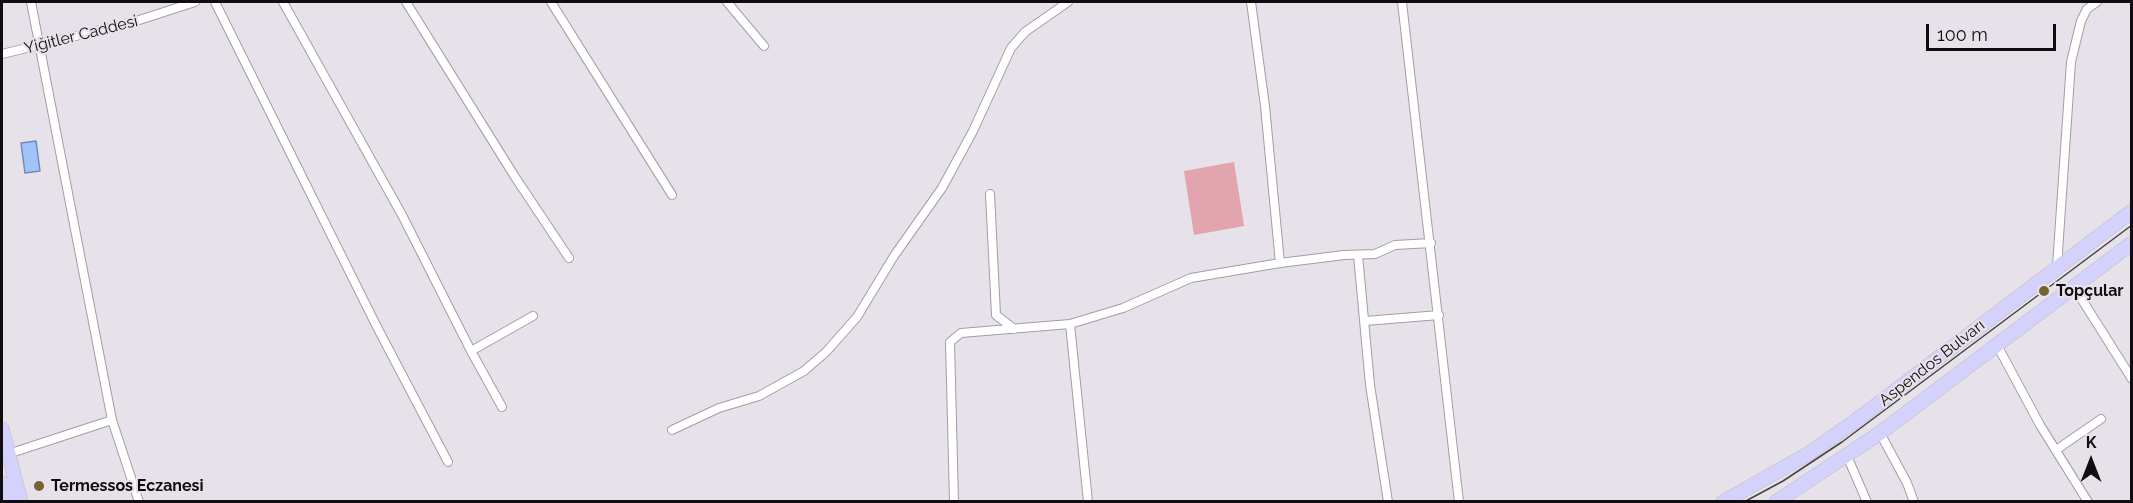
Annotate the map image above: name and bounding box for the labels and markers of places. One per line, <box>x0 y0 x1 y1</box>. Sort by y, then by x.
place label: Topçular <box>2056 281 2124 301</box>
marker: Topçular <box>2037 284 2051 298</box>
place label: Termessos Eczanesi <box>51 476 204 496</box>
marker: Termessos Eczanesi <box>32 479 46 493</box>

